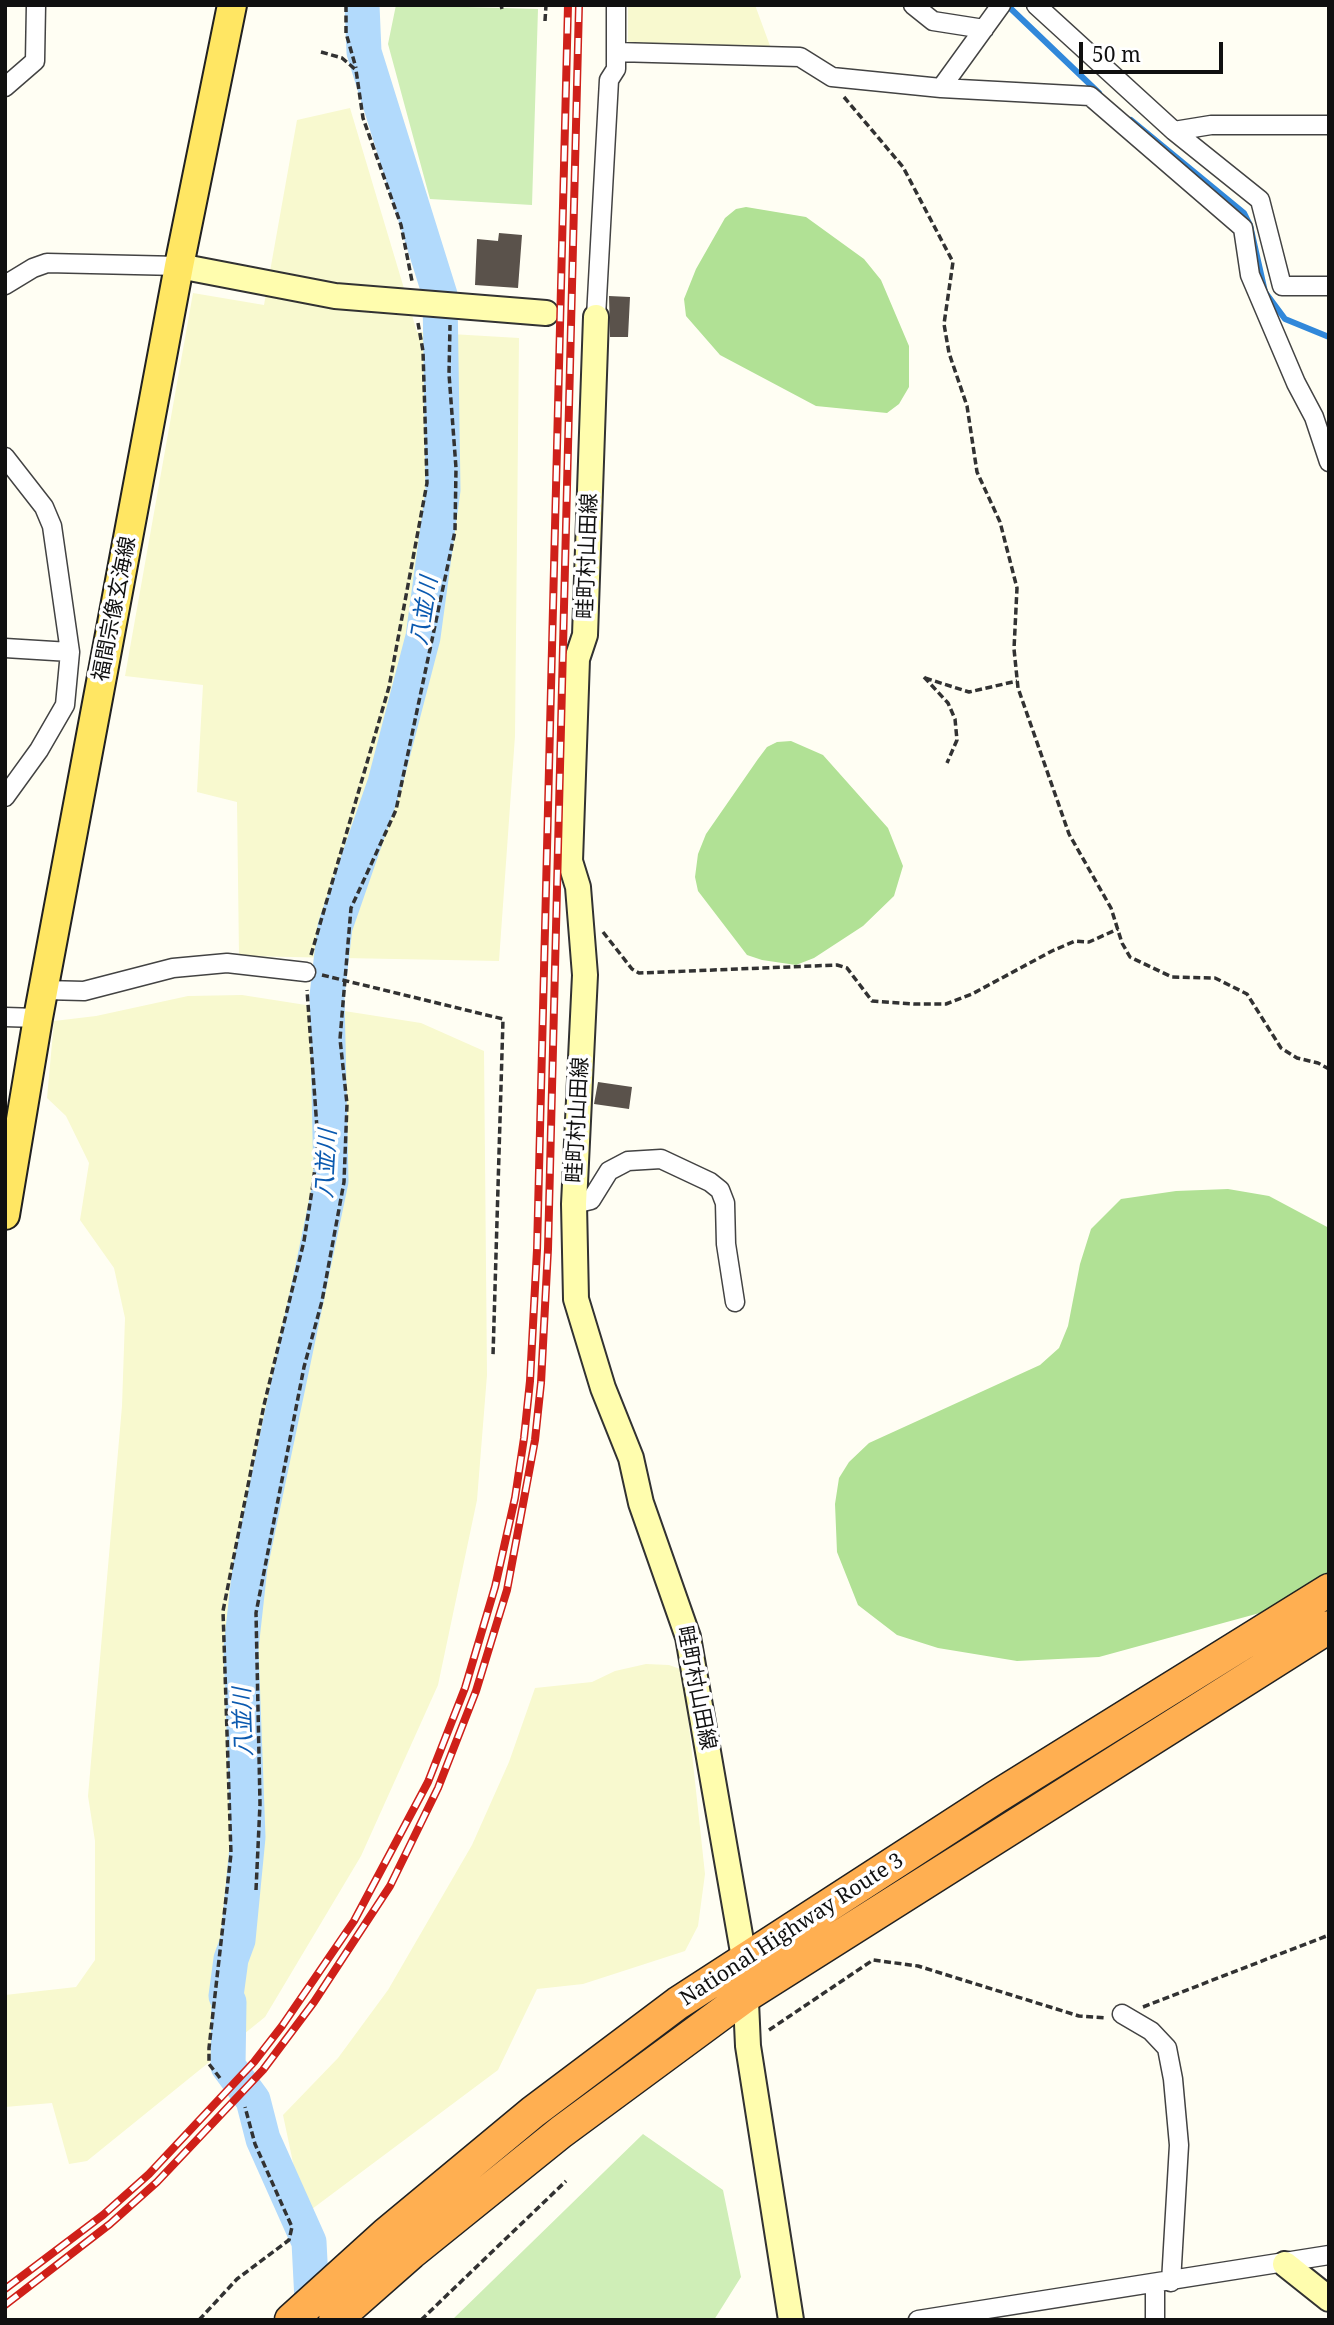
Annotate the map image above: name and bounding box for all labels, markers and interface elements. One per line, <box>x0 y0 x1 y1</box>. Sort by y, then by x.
scale bar <box>1082 28 1226 72</box>
text: 50 m <box>1092 40 1141 68</box>
street label: 畦町村山田線 <box>573 493 603 619</box>
street label: 福間宗像玄海線 <box>89 534 141 684</box>
water label: 八並川 <box>406 575 444 647</box>
street label: 畦町村山田線 <box>562 1056 594 1184</box>
water label: 八並川 <box>311 1129 343 1199</box>
street label: 畦町村山田線 <box>672 1624 720 1752</box>
water label: 八並川 <box>229 1687 259 1757</box>
street label: National Highway Route 3 <box>676 1848 908 2012</box>

